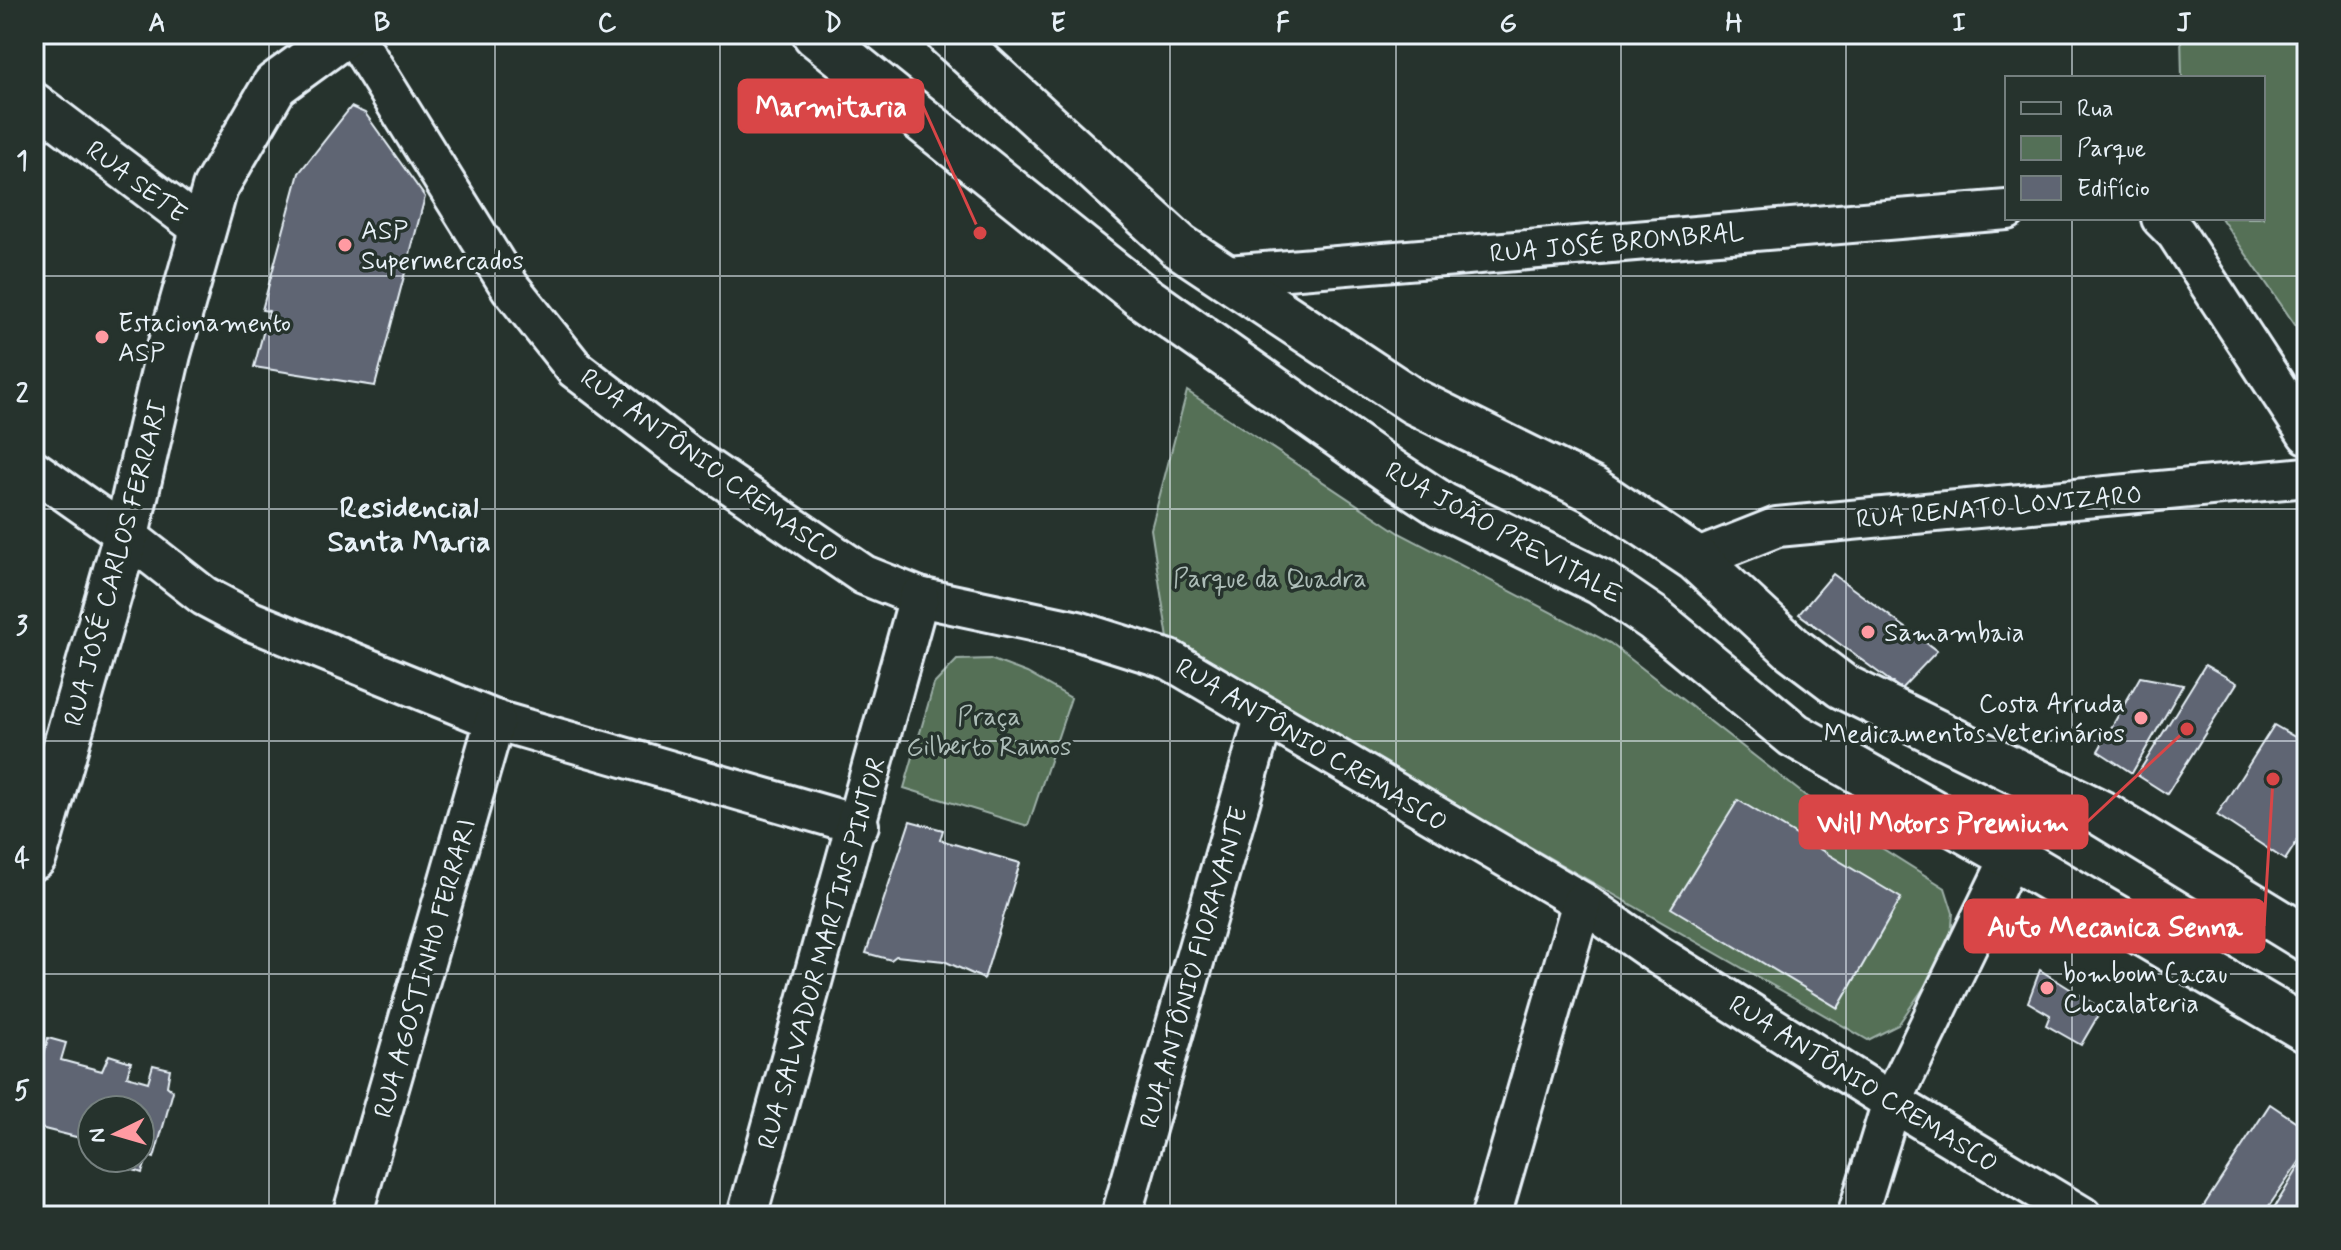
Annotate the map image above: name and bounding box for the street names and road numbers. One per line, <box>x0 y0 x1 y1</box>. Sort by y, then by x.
street label: RUA SETE <box>79 134 193 232</box>
street label: RUA JOSÉ BROMBRAL <box>1488 214 1746 272</box>
street label: RUA ANTÔNIO CREMASCO <box>573 361 845 572</box>
street label: RUA JOSÉ CARLOS FERRARI <box>55 396 177 730</box>
street label: RUA JOÃO PREVITALE <box>1379 454 1628 613</box>
street label: RUA RENATO LOVIZARO <box>1855 479 2143 537</box>
street label: RUA ANTÔNIO CREMASCO <box>1169 651 1453 840</box>
street label: RUA SALVADOR MARTINS PINTOR <box>751 754 895 1153</box>
street label: RUA ANTÔNIO FIORAVANTE <box>1133 803 1257 1132</box>
street label: RUA AGOSTINHO FERRARI <box>367 815 485 1122</box>
street label: RUA ANTÔNIO CREMASCO <box>1722 988 2004 1182</box>

